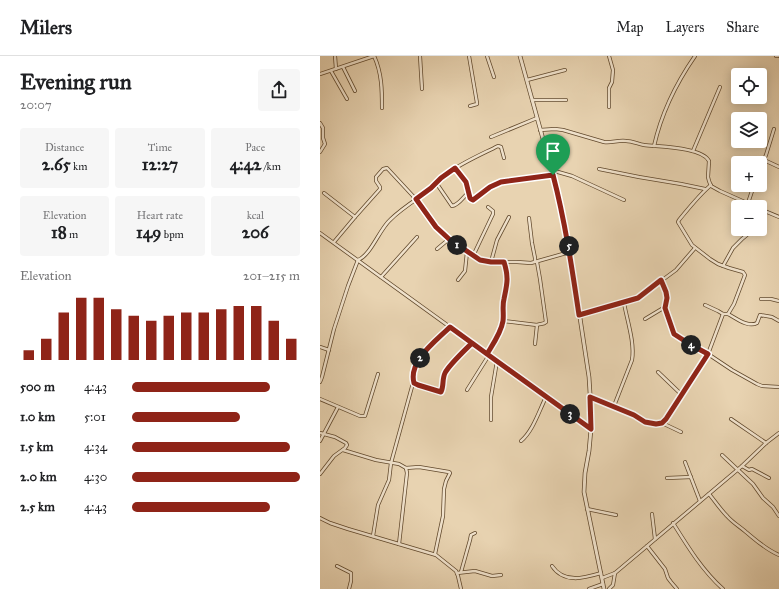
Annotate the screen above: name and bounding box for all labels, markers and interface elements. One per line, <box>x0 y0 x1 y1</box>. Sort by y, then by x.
text: Milers <box>20 16 72 39</box>
text: Map <box>616 19 644 36</box>
text: Layers <box>666 19 704 36</box>
text: Share <box>726 19 759 36</box>
text: Evening run <box>20 68 132 95</box>
map controls <box>731 68 767 236</box>
button: locate <box>731 68 767 104</box>
button: share <box>258 69 300 111</box>
text: 20:07 <box>20 97 52 113</box>
button: layers <box>731 112 767 148</box>
pin <box>536 134 570 175</box>
icon: arrive <box>542 140 564 162</box>
text: Distance <box>45 141 84 154</box>
text: Time <box>148 141 172 154</box>
text: Pace <box>245 141 265 154</box>
text: 2.65 <box>42 154 71 175</box>
text: 12:27 <box>142 154 178 175</box>
text: 4:42 <box>230 154 261 175</box>
button: + <box>731 156 767 192</box>
text: km <box>71 160 87 173</box>
text: /km <box>261 160 281 173</box>
button: − <box>731 200 767 236</box>
text: Elevation <box>43 209 87 222</box>
text: Heart rate <box>137 209 183 222</box>
text: kcal <box>247 209 264 222</box>
text: 18 <box>51 222 67 243</box>
text: 149 <box>136 222 161 243</box>
text: 206 <box>242 222 269 243</box>
text: m <box>67 228 78 241</box>
text: bpm <box>161 228 184 241</box>
pin: 1 <box>447 235 467 255</box>
pin: 5 <box>559 236 579 256</box>
text: 1 <box>455 238 459 251</box>
text: 5 <box>566 239 572 252</box>
text: Elevation <box>20 268 72 284</box>
text: 201–215 m <box>243 268 300 284</box>
pin: 4 <box>681 335 701 355</box>
text: 4 <box>688 338 694 351</box>
pin: 2 <box>410 348 430 368</box>
text: 2 <box>417 351 423 364</box>
text: 500 m <box>20 379 55 395</box>
text: 4:43 <box>84 379 107 395</box>
pin: 3 <box>560 404 580 424</box>
text: 3 <box>568 407 572 420</box>
text: 1.0 km <box>20 409 55 425</box>
text: 5:01 <box>84 409 106 425</box>
text: 1.5 km <box>20 439 53 455</box>
text: 4:34 <box>84 439 107 455</box>
text: 2.0 km <box>20 469 57 485</box>
text: 4:30 <box>84 469 107 485</box>
text: 2.5 km <box>20 499 55 515</box>
text: 4:43 <box>84 499 107 515</box>

